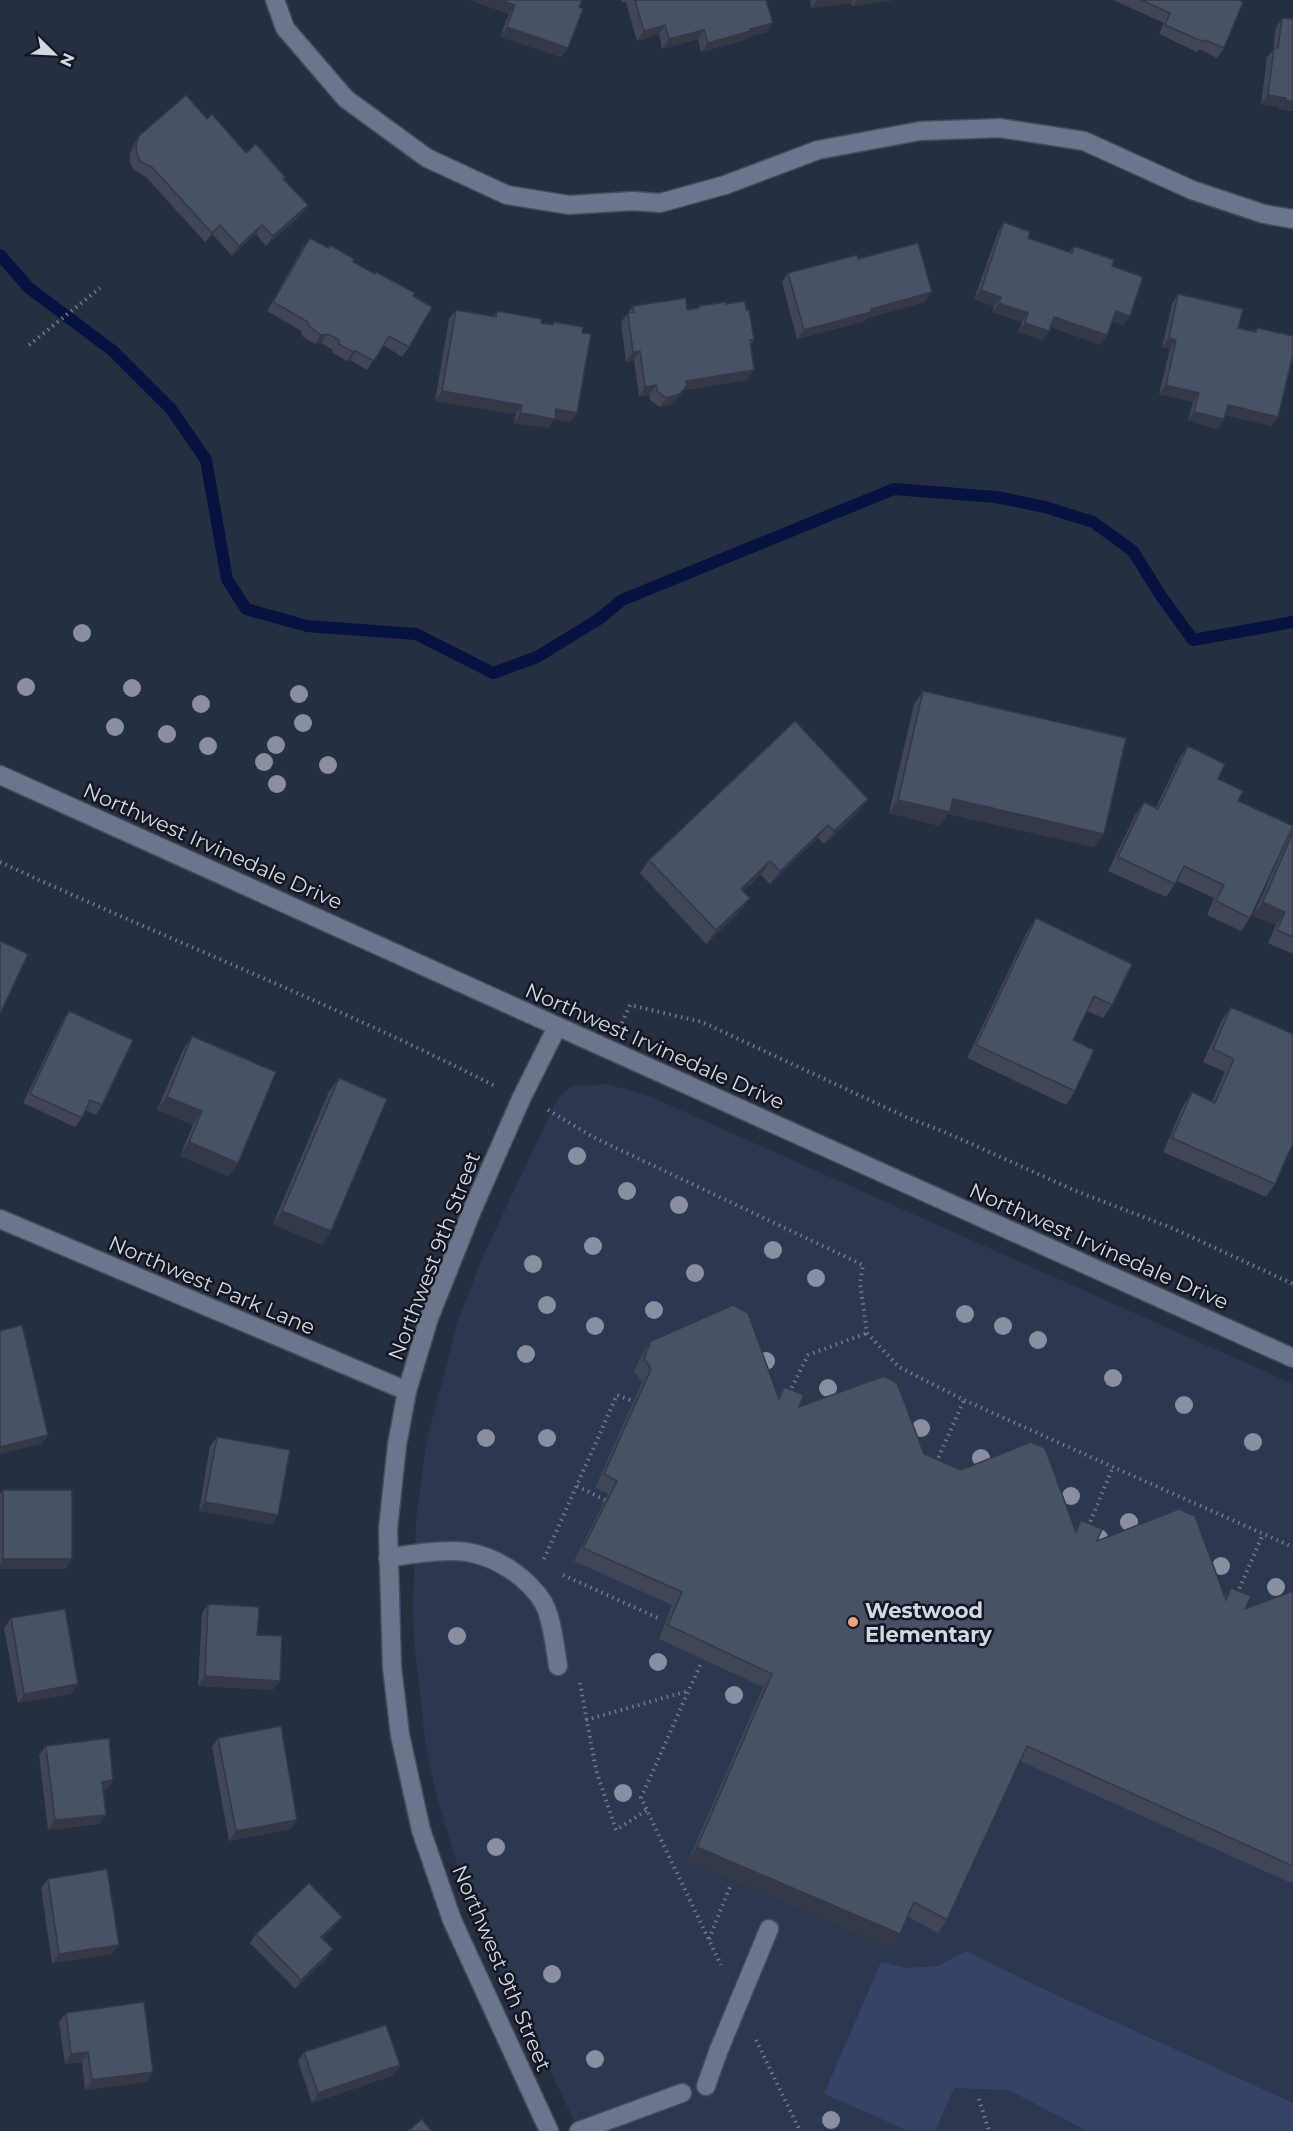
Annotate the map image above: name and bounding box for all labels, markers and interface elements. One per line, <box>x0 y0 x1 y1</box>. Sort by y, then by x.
north arrow <box>24 24 84 84</box>
text: N <box>56 50 79 70</box>
street label: Northwest Irvinedale Drive <box>80 777 346 915</box>
street label: Northwest Irvinedale Drive <box>522 977 788 1115</box>
street label: Northwest 9th Street <box>383 1148 485 1364</box>
street label: Northwest Irvinedale Drive <box>966 1177 1232 1315</box>
street label: Northwest Park Lane <box>105 1230 319 1340</box>
place label: Westwood Elementary <box>865 1598 992 1647</box>
marker: Westwood Elementary <box>846 1615 860 1629</box>
street label: Northwest 9th Street <box>447 1861 557 2075</box>

